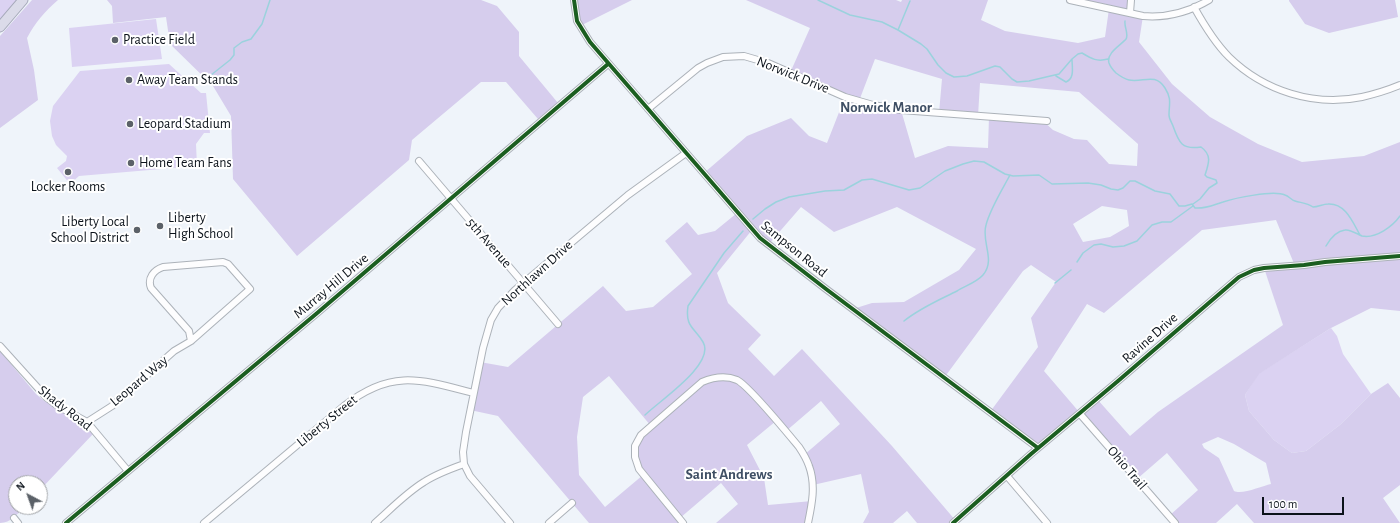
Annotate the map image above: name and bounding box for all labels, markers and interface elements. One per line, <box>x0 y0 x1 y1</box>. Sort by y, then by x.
place label: Practice Field <box>123 32 195 48</box>
marker: Practice Field <box>110 35 120 45</box>
street label: Norwick Drive <box>754 53 832 97</box>
place label: Away Team Stands <box>137 72 238 88</box>
marker: Away Team Stands <box>124 75 134 85</box>
district label: Norwick Manor <box>840 98 932 116</box>
place label: Leopard Stadium <box>138 116 231 132</box>
marker: Leopard Stadium <box>125 119 135 129</box>
place label: Home Team Fans <box>139 155 232 171</box>
marker: Home Team Fans <box>126 158 136 168</box>
marker: Locker Rooms <box>63 167 73 177</box>
place label: Locker Rooms <box>31 179 105 195</box>
place label: Liberty High School <box>168 210 234 242</box>
place label: Liberty Local School District <box>51 214 129 246</box>
street label: 5th Avenue <box>463 215 515 271</box>
street label: Sampson Road <box>758 217 830 281</box>
marker: Liberty High School <box>155 221 165 231</box>
marker: Liberty Local School District <box>132 225 142 235</box>
street label: Northlawn Drive <box>498 237 576 309</box>
street label: Murray Hill Drive <box>290 250 372 322</box>
street label: Ravine Drive <box>1119 309 1181 367</box>
street label: Leopard Way <box>107 352 171 410</box>
street label: Shady Road <box>35 382 95 434</box>
street label: Liberty Street <box>293 391 361 451</box>
street label: Ohio Trail <box>1103 443 1151 493</box>
district label: Saint Andrews <box>686 465 772 483</box>
north arrow <box>8 475 48 515</box>
text: N <box>14 480 27 493</box>
scale bar <box>1264 489 1346 515</box>
text: 100 m <box>1269 498 1297 510</box>

